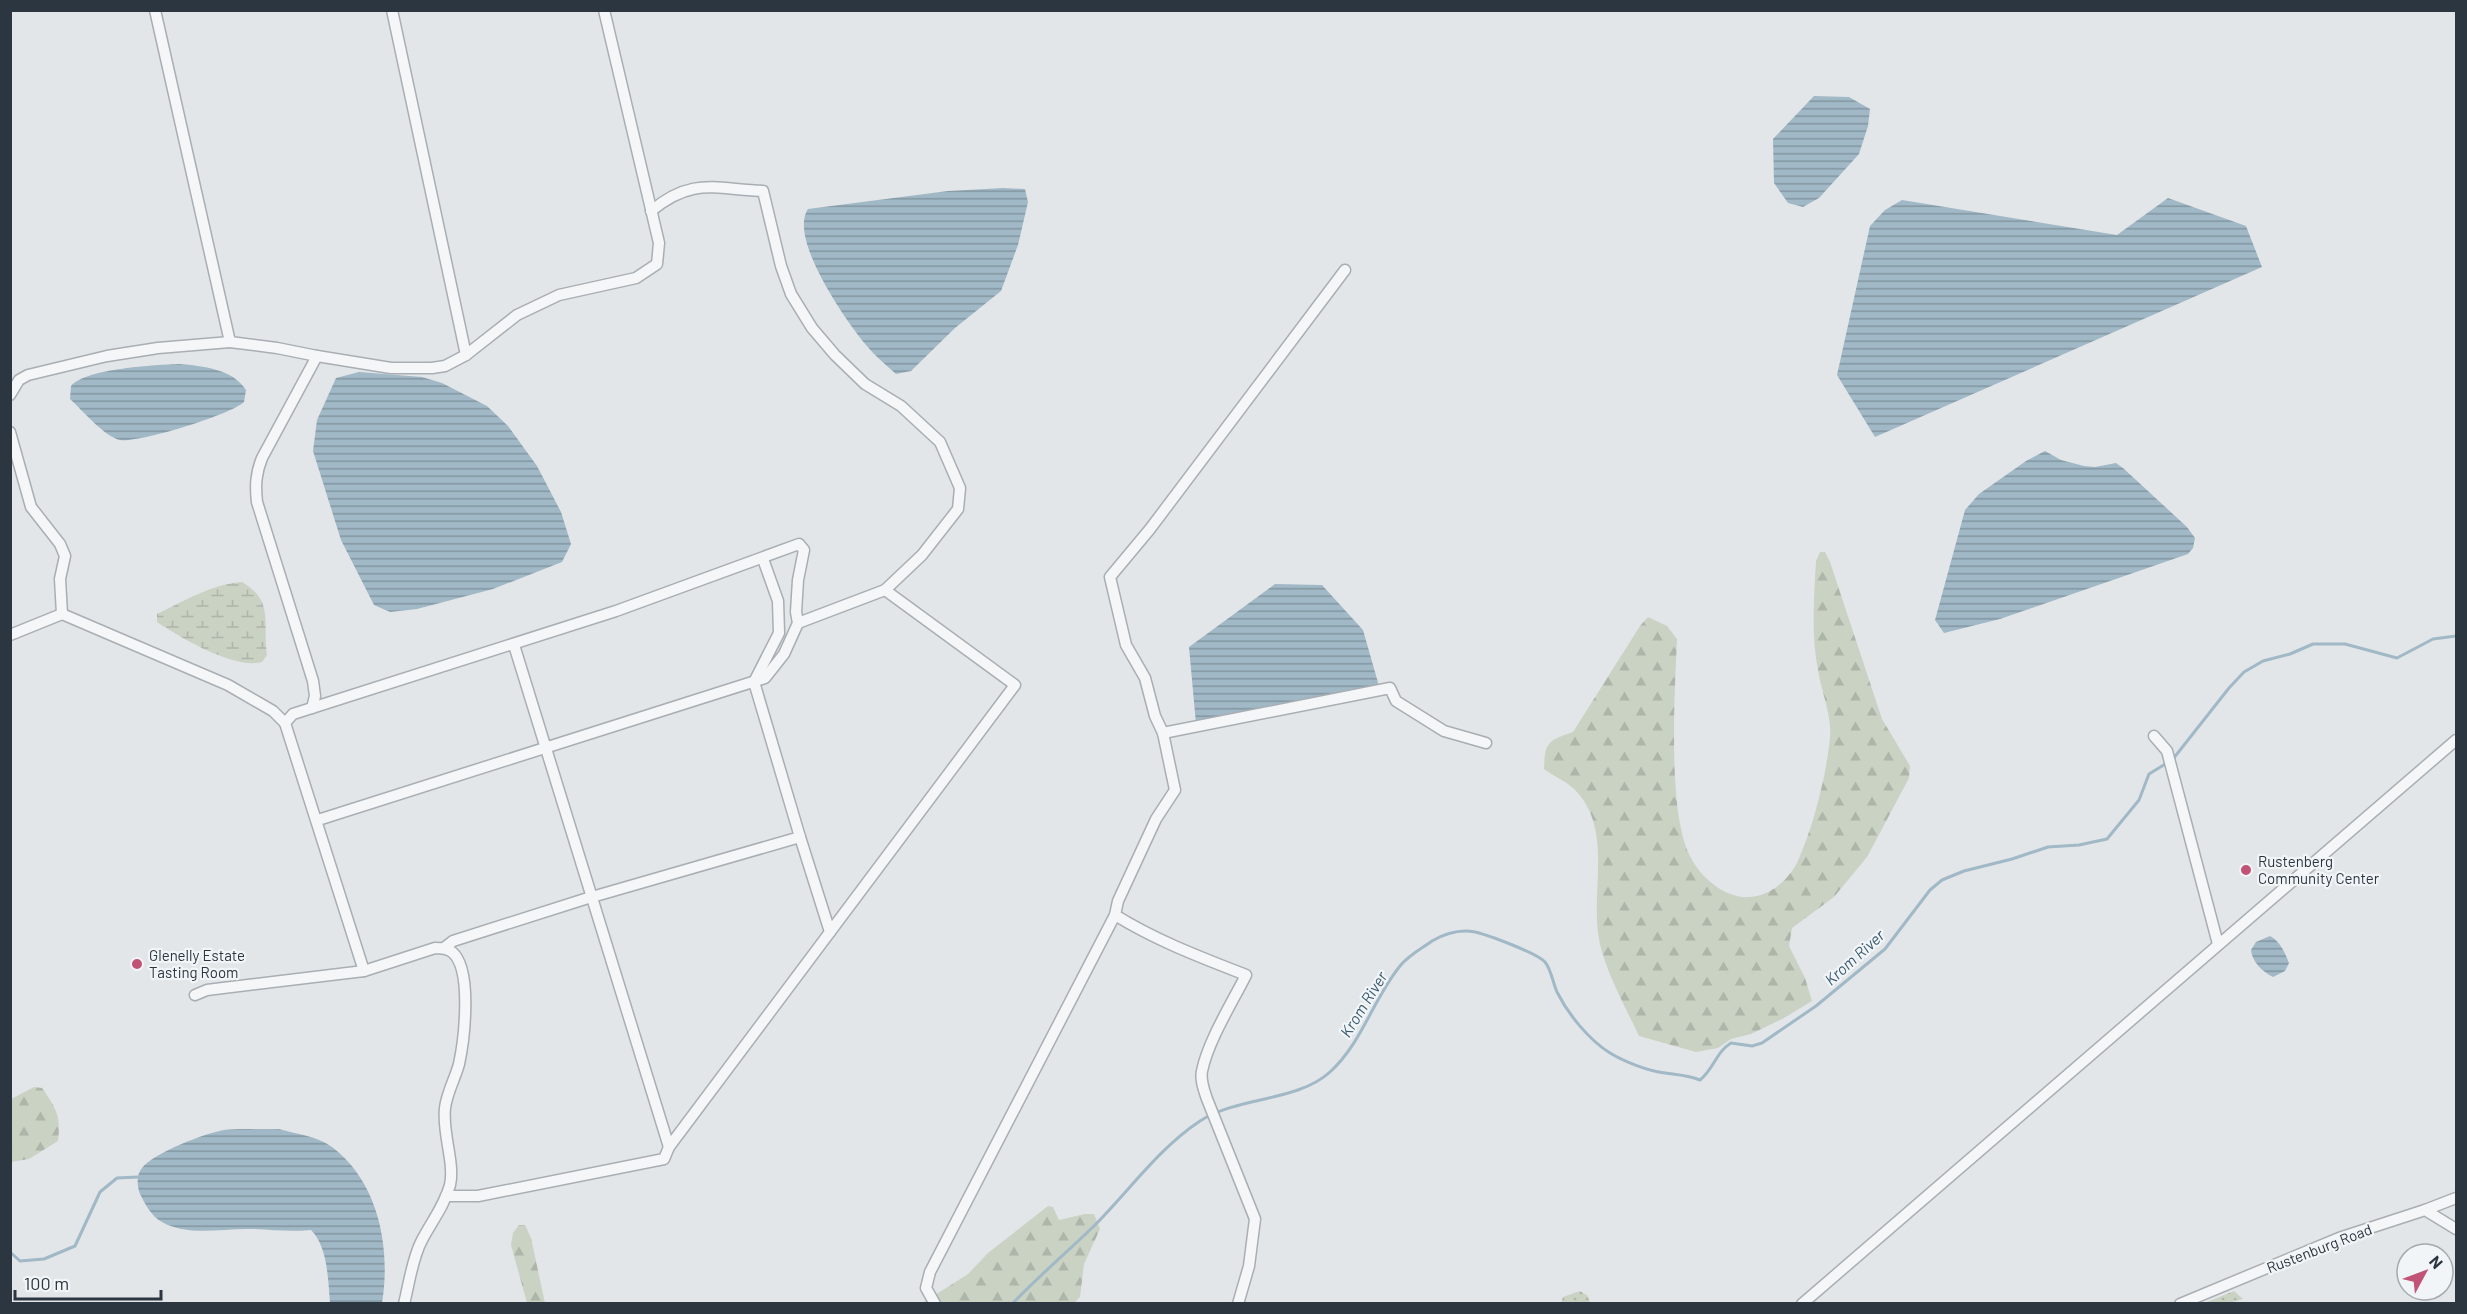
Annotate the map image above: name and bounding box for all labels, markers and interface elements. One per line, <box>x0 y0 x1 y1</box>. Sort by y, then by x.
place label: Rustenberg Community Center <box>2258 852 2380 887</box>
marker: Rustenberg Community Center <box>2239 863 2253 877</box>
water label: Krom River <box>1820 924 1889 989</box>
place label: Glenelly Estate Tasting Room <box>149 946 245 981</box>
marker: Glenelly Estate Tasting Room <box>130 957 144 971</box>
water label: Krom River <box>1335 966 1391 1040</box>
street label: Rustenburg Road <box>2264 1220 2374 1276</box>
north arrow <box>2395 1242 2455 1302</box>
text: N <box>2426 1252 2447 1272</box>
scale bar <box>15 1263 160 1301</box>
text: 100 m <box>24 1272 69 1294</box>

